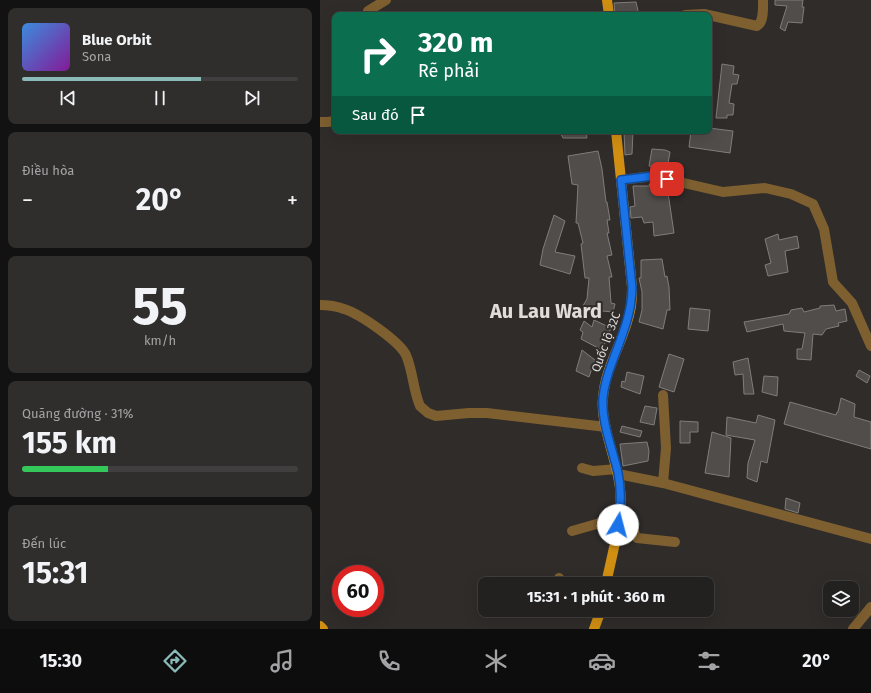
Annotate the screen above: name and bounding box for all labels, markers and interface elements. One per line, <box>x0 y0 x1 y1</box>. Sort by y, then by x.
text: 320 m <box>418 26 493 59</box>
icon: right <box>352 28 404 80</box>
text: Blue Orbit <box>82 31 151 49</box>
text: Sona <box>82 49 111 64</box>
text: Rẽ phải <box>418 60 479 82</box>
icon: previous <box>57 87 79 109</box>
icon: pause <box>149 87 171 109</box>
icon: next <box>241 87 263 109</box>
icon: arrive <box>407 104 429 126</box>
text: Sau đó <box>352 106 399 124</box>
pin <box>650 162 684 196</box>
text: Điều hòa <box>22 163 74 178</box>
icon: arrive <box>656 168 678 190</box>
text: 20° <box>136 182 184 218</box>
text: − <box>22 187 33 214</box>
text: + <box>287 187 298 214</box>
text: 55 <box>132 275 188 338</box>
district label: Au Lau Ward <box>489 299 602 323</box>
street label: Quốc lộ 32C <box>588 309 623 374</box>
text: km/h <box>144 333 176 348</box>
text: Quãng đường · 31% <box>22 406 134 421</box>
text: 155 km <box>22 425 117 461</box>
position arrow <box>597 504 639 546</box>
text: Đến lúc <box>22 536 66 551</box>
text: 15:31 <box>22 555 89 591</box>
speed limit sign: 60 <box>332 565 384 617</box>
map controls <box>823 581 859 617</box>
button: layers <box>823 581 859 617</box>
text: 15:31 · 1 phút · 360 m <box>527 588 665 606</box>
icon: directions <box>161 647 189 675</box>
icon: music <box>268 647 296 675</box>
icon: phone <box>375 647 403 675</box>
icon: climate <box>482 647 510 675</box>
icon: car <box>588 647 616 675</box>
icon: filters <box>695 647 723 675</box>
text: 15:30 <box>39 650 82 672</box>
text: 20° <box>802 650 832 672</box>

